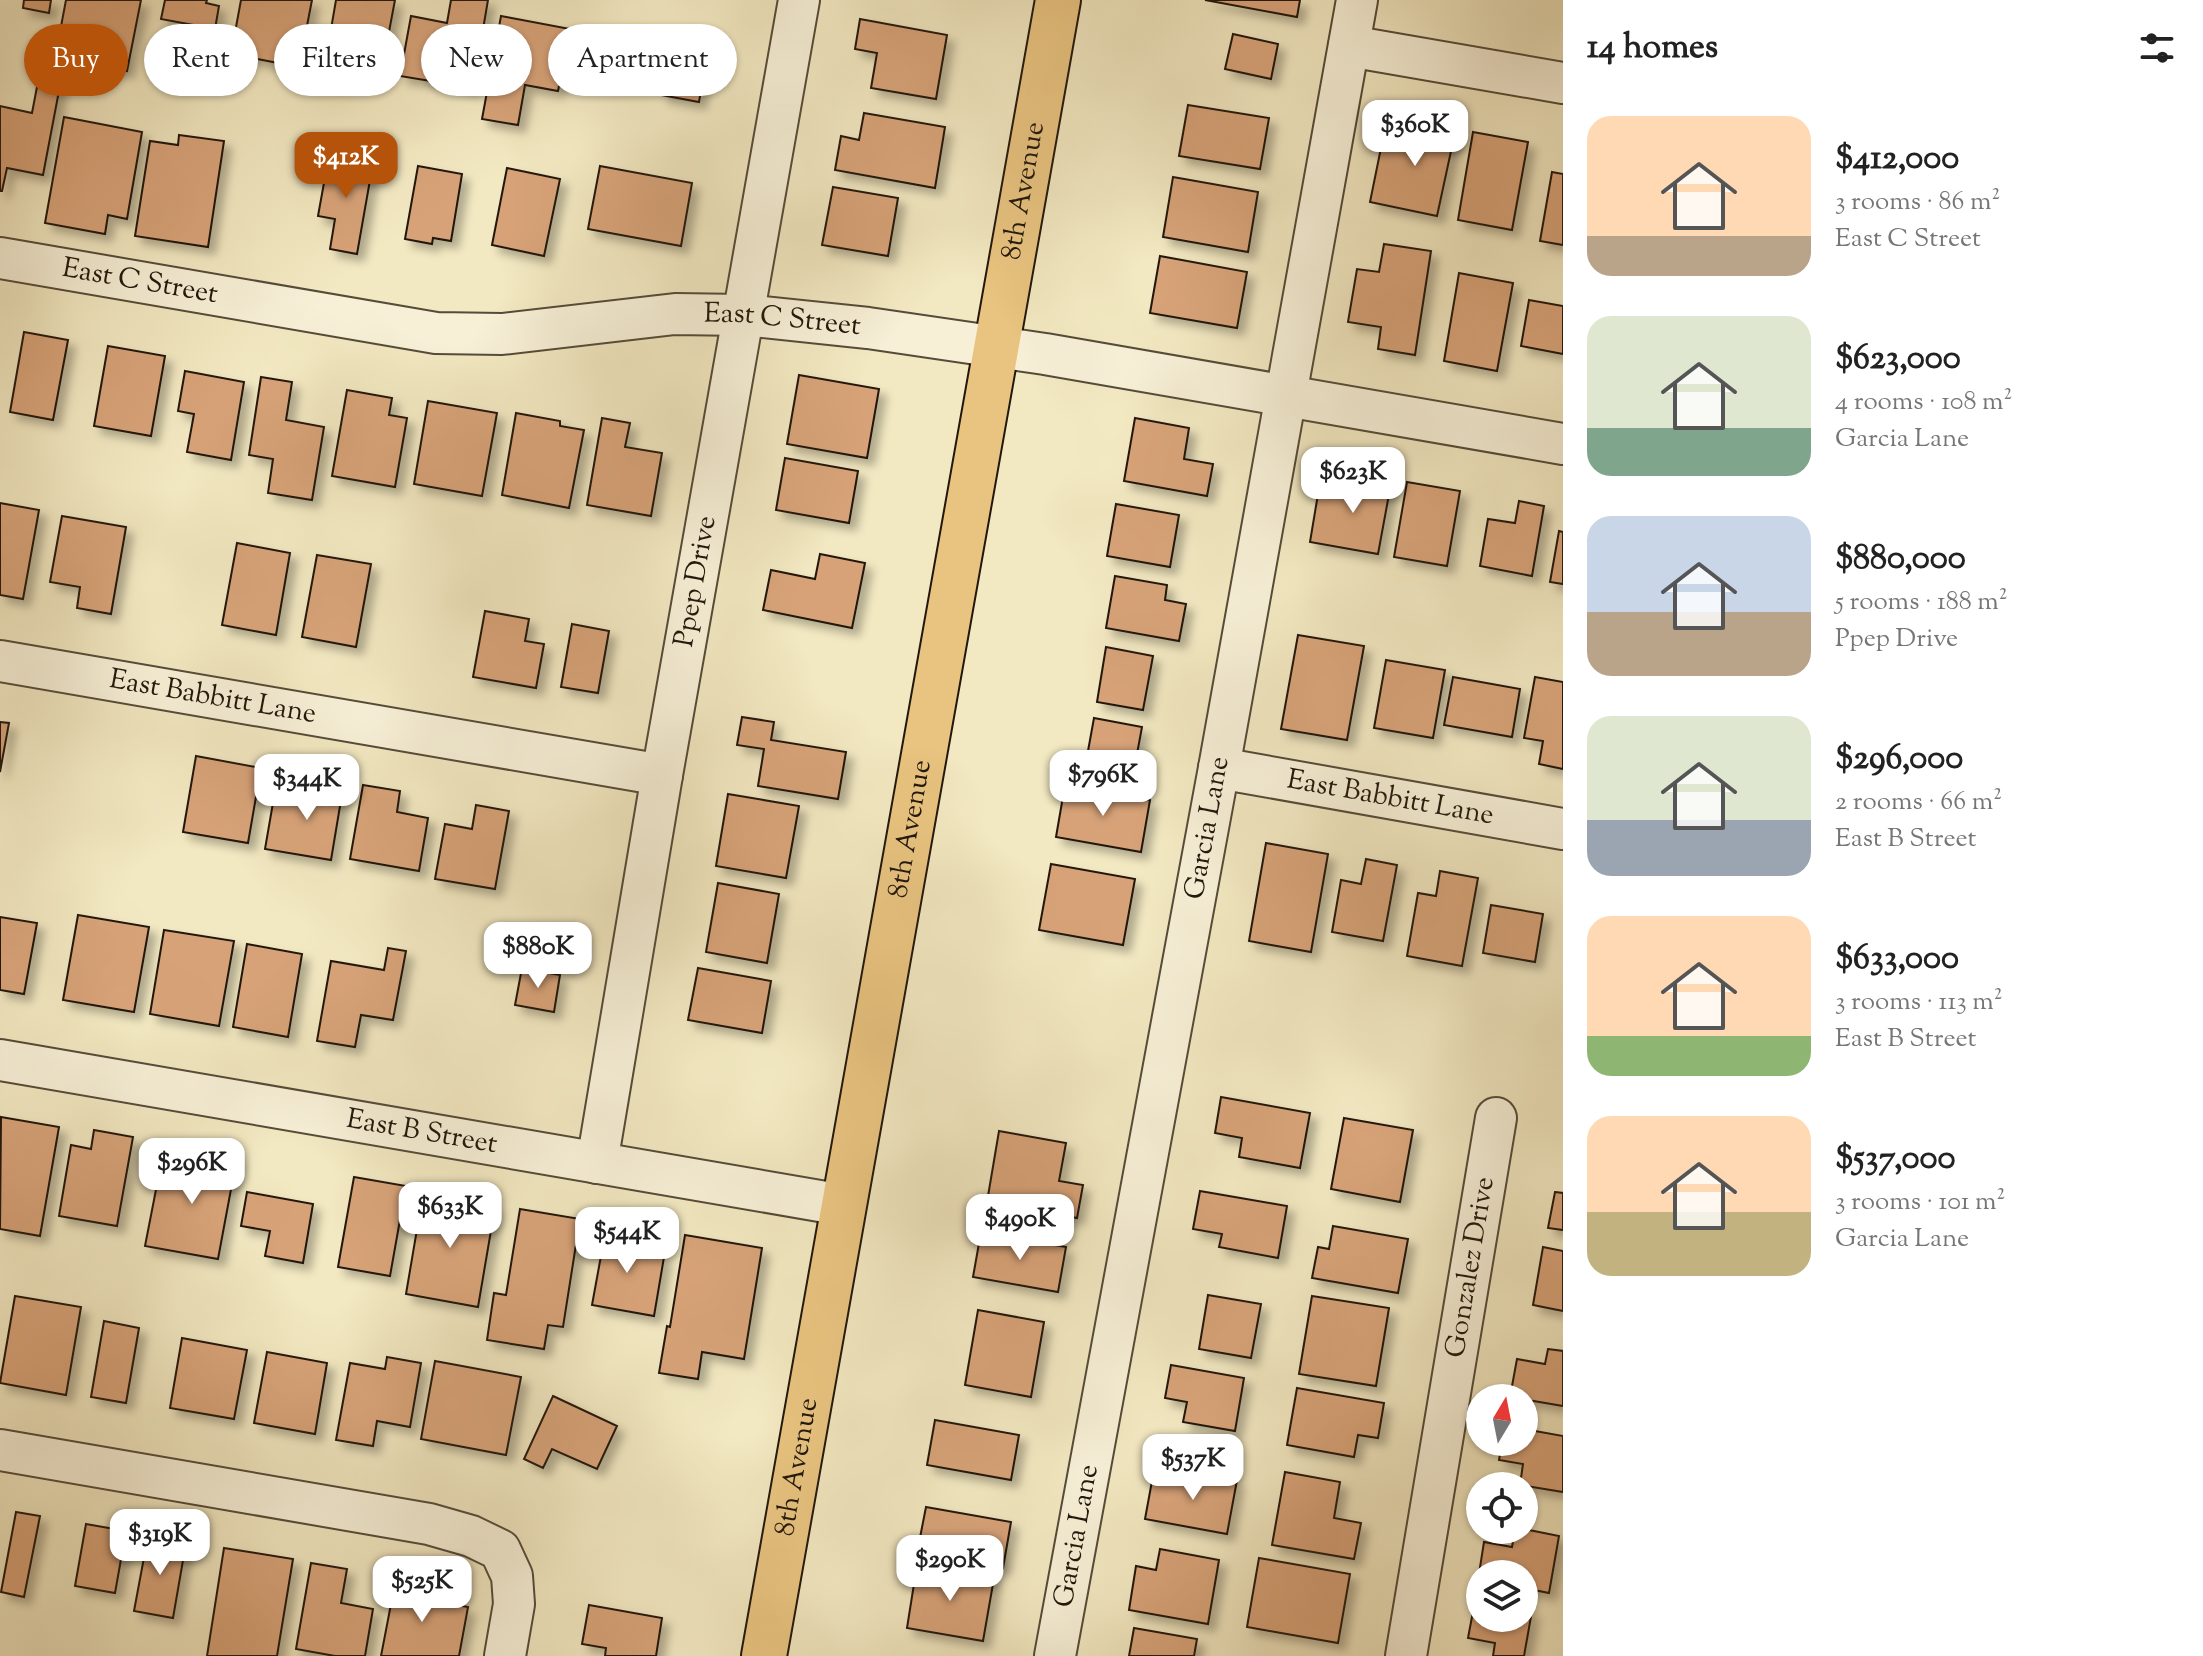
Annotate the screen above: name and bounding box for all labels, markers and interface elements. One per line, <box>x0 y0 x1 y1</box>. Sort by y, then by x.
chip: Buy <box>24 24 128 96</box>
chip: Rent <box>144 24 258 96</box>
chip: Filters <box>274 24 405 96</box>
chip: New <box>421 24 532 96</box>
chip: Apartment <box>548 24 737 96</box>
text: 14 homes <box>1587 24 1718 73</box>
icon: filters <box>2135 26 2179 70</box>
pin: $360K <box>1359 100 1471 168</box>
text: $360K <box>1380 107 1450 144</box>
street label: 8th Avenue <box>992 119 1056 263</box>
pin: $412K <box>290 132 402 200</box>
text: $412,000 <box>1835 135 1959 184</box>
text: $412K <box>313 139 379 176</box>
icon: home <box>1651 148 1747 244</box>
text: 3 rooms · 86 m² <box>1835 184 2000 221</box>
text: East C Street <box>1835 221 1981 258</box>
street label: East C Street <box>59 249 221 315</box>
street label: East C Street <box>703 294 863 347</box>
text: $623,000 <box>1835 335 1961 384</box>
icon: home <box>1651 348 1747 444</box>
text: 4 rooms · 108 m² <box>1835 384 2012 421</box>
text: Garcia Lane <box>1835 421 1969 458</box>
pin: $623K <box>1297 447 1409 515</box>
text: $623K <box>1319 454 1387 491</box>
street label: Ppep Drive <box>665 513 727 650</box>
text: $880,000 <box>1835 535 1966 584</box>
icon: home <box>1651 548 1747 644</box>
text: 5 rooms · 188 m² <box>1835 584 2008 621</box>
text: Ppep Drive <box>1835 621 1958 658</box>
street label: East Babbitt Lane <box>106 660 319 735</box>
text: $296,000 <box>1835 735 1963 784</box>
icon: home <box>1651 748 1747 844</box>
pin: $796K <box>1047 750 1159 818</box>
street label: Garcia Lane <box>1175 753 1241 903</box>
pin: $344K <box>251 754 363 822</box>
street label: 8th Avenue <box>879 757 943 901</box>
text: $796K <box>1068 757 1138 794</box>
street label: East Babbitt Lane <box>1284 760 1497 836</box>
text: $344K <box>272 761 342 798</box>
text: 2 rooms · 66 m² <box>1835 784 2002 821</box>
text: East B Street <box>1835 821 1976 858</box>
pin: $880K <box>482 922 594 990</box>
text: $880K <box>502 929 574 966</box>
text: $633,000 <box>1835 935 1959 984</box>
icon: home <box>1651 948 1747 1044</box>
text: 3 rooms · 113 m² <box>1835 984 2003 1021</box>
text: East B Street <box>1835 1021 1976 1058</box>
street label: East B Street <box>343 1100 501 1165</box>
text: $537,000 <box>1835 1135 1955 1184</box>
pin: $296K <box>136 1138 248 1206</box>
text: $296K <box>157 1145 227 1182</box>
icon: home <box>1651 1148 1747 1244</box>
street label: Gonzalez Drive <box>1436 1174 1506 1361</box>
pin: $633K <box>394 1182 506 1250</box>
text: 3 rooms · 101 m² <box>1835 1184 2005 1221</box>
text: $633K <box>417 1189 483 1226</box>
pin: $490K <box>964 1194 1076 1262</box>
text: $490K <box>984 1201 1056 1238</box>
pin: $544K <box>571 1207 683 1275</box>
text: $544K <box>593 1214 661 1251</box>
text: Garcia Lane <box>1835 1221 1969 1258</box>
north arrow <box>1466 1384 1538 1456</box>
map controls <box>1466 1384 1538 1632</box>
street label: 8th Avenue <box>766 1395 829 1539</box>
pin: $537K <box>1137 1434 1249 1502</box>
text: $537K <box>1160 1441 1226 1478</box>
street label: Garcia Lane <box>1044 1461 1110 1611</box>
button: locate <box>1466 1472 1538 1544</box>
pin: $319K <box>104 1509 216 1577</box>
text: $319K <box>128 1516 192 1553</box>
pin: $290K <box>894 1535 1006 1603</box>
text: $290K <box>914 1542 986 1579</box>
pin: $525K <box>366 1556 478 1624</box>
button: layers <box>1466 1560 1538 1632</box>
text: $525K <box>391 1563 453 1600</box>

